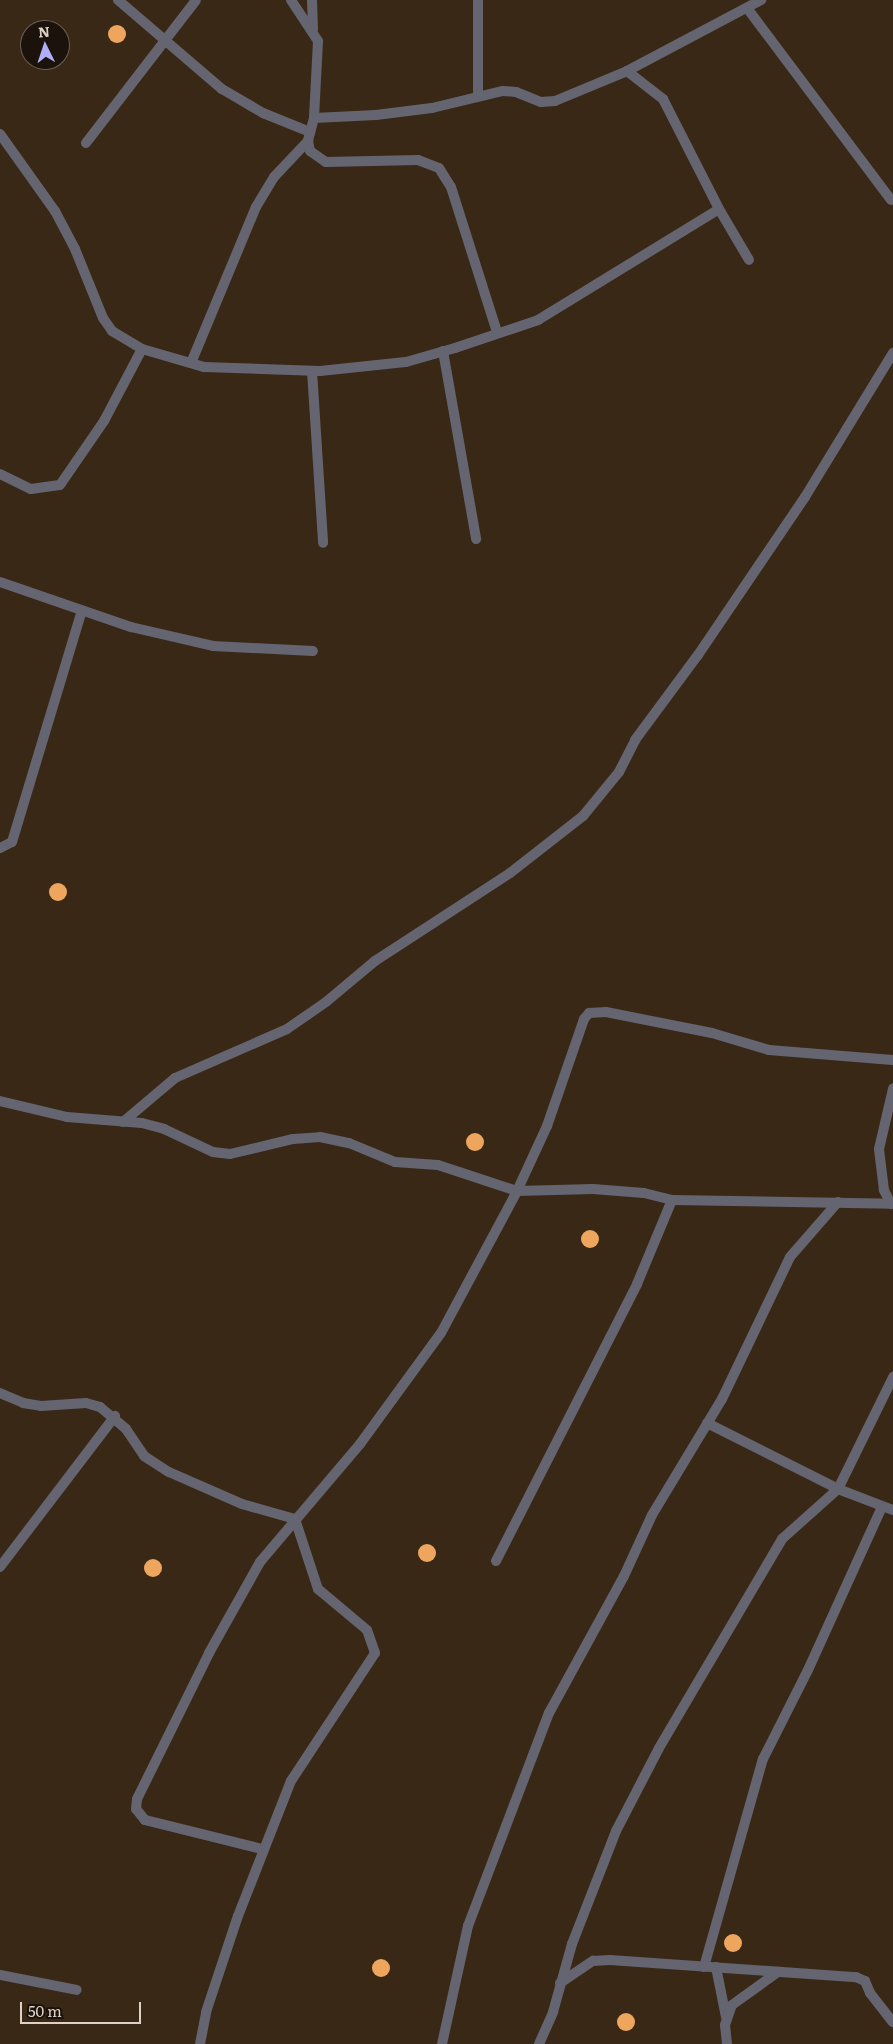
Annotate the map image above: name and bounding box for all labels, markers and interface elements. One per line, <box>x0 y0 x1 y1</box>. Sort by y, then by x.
north arrow <box>20 20 70 70</box>
text: N <box>37 21 51 41</box>
scale bar <box>22 1992 144 2024</box>
text: 50 m <box>28 1999 62 2022</box>

